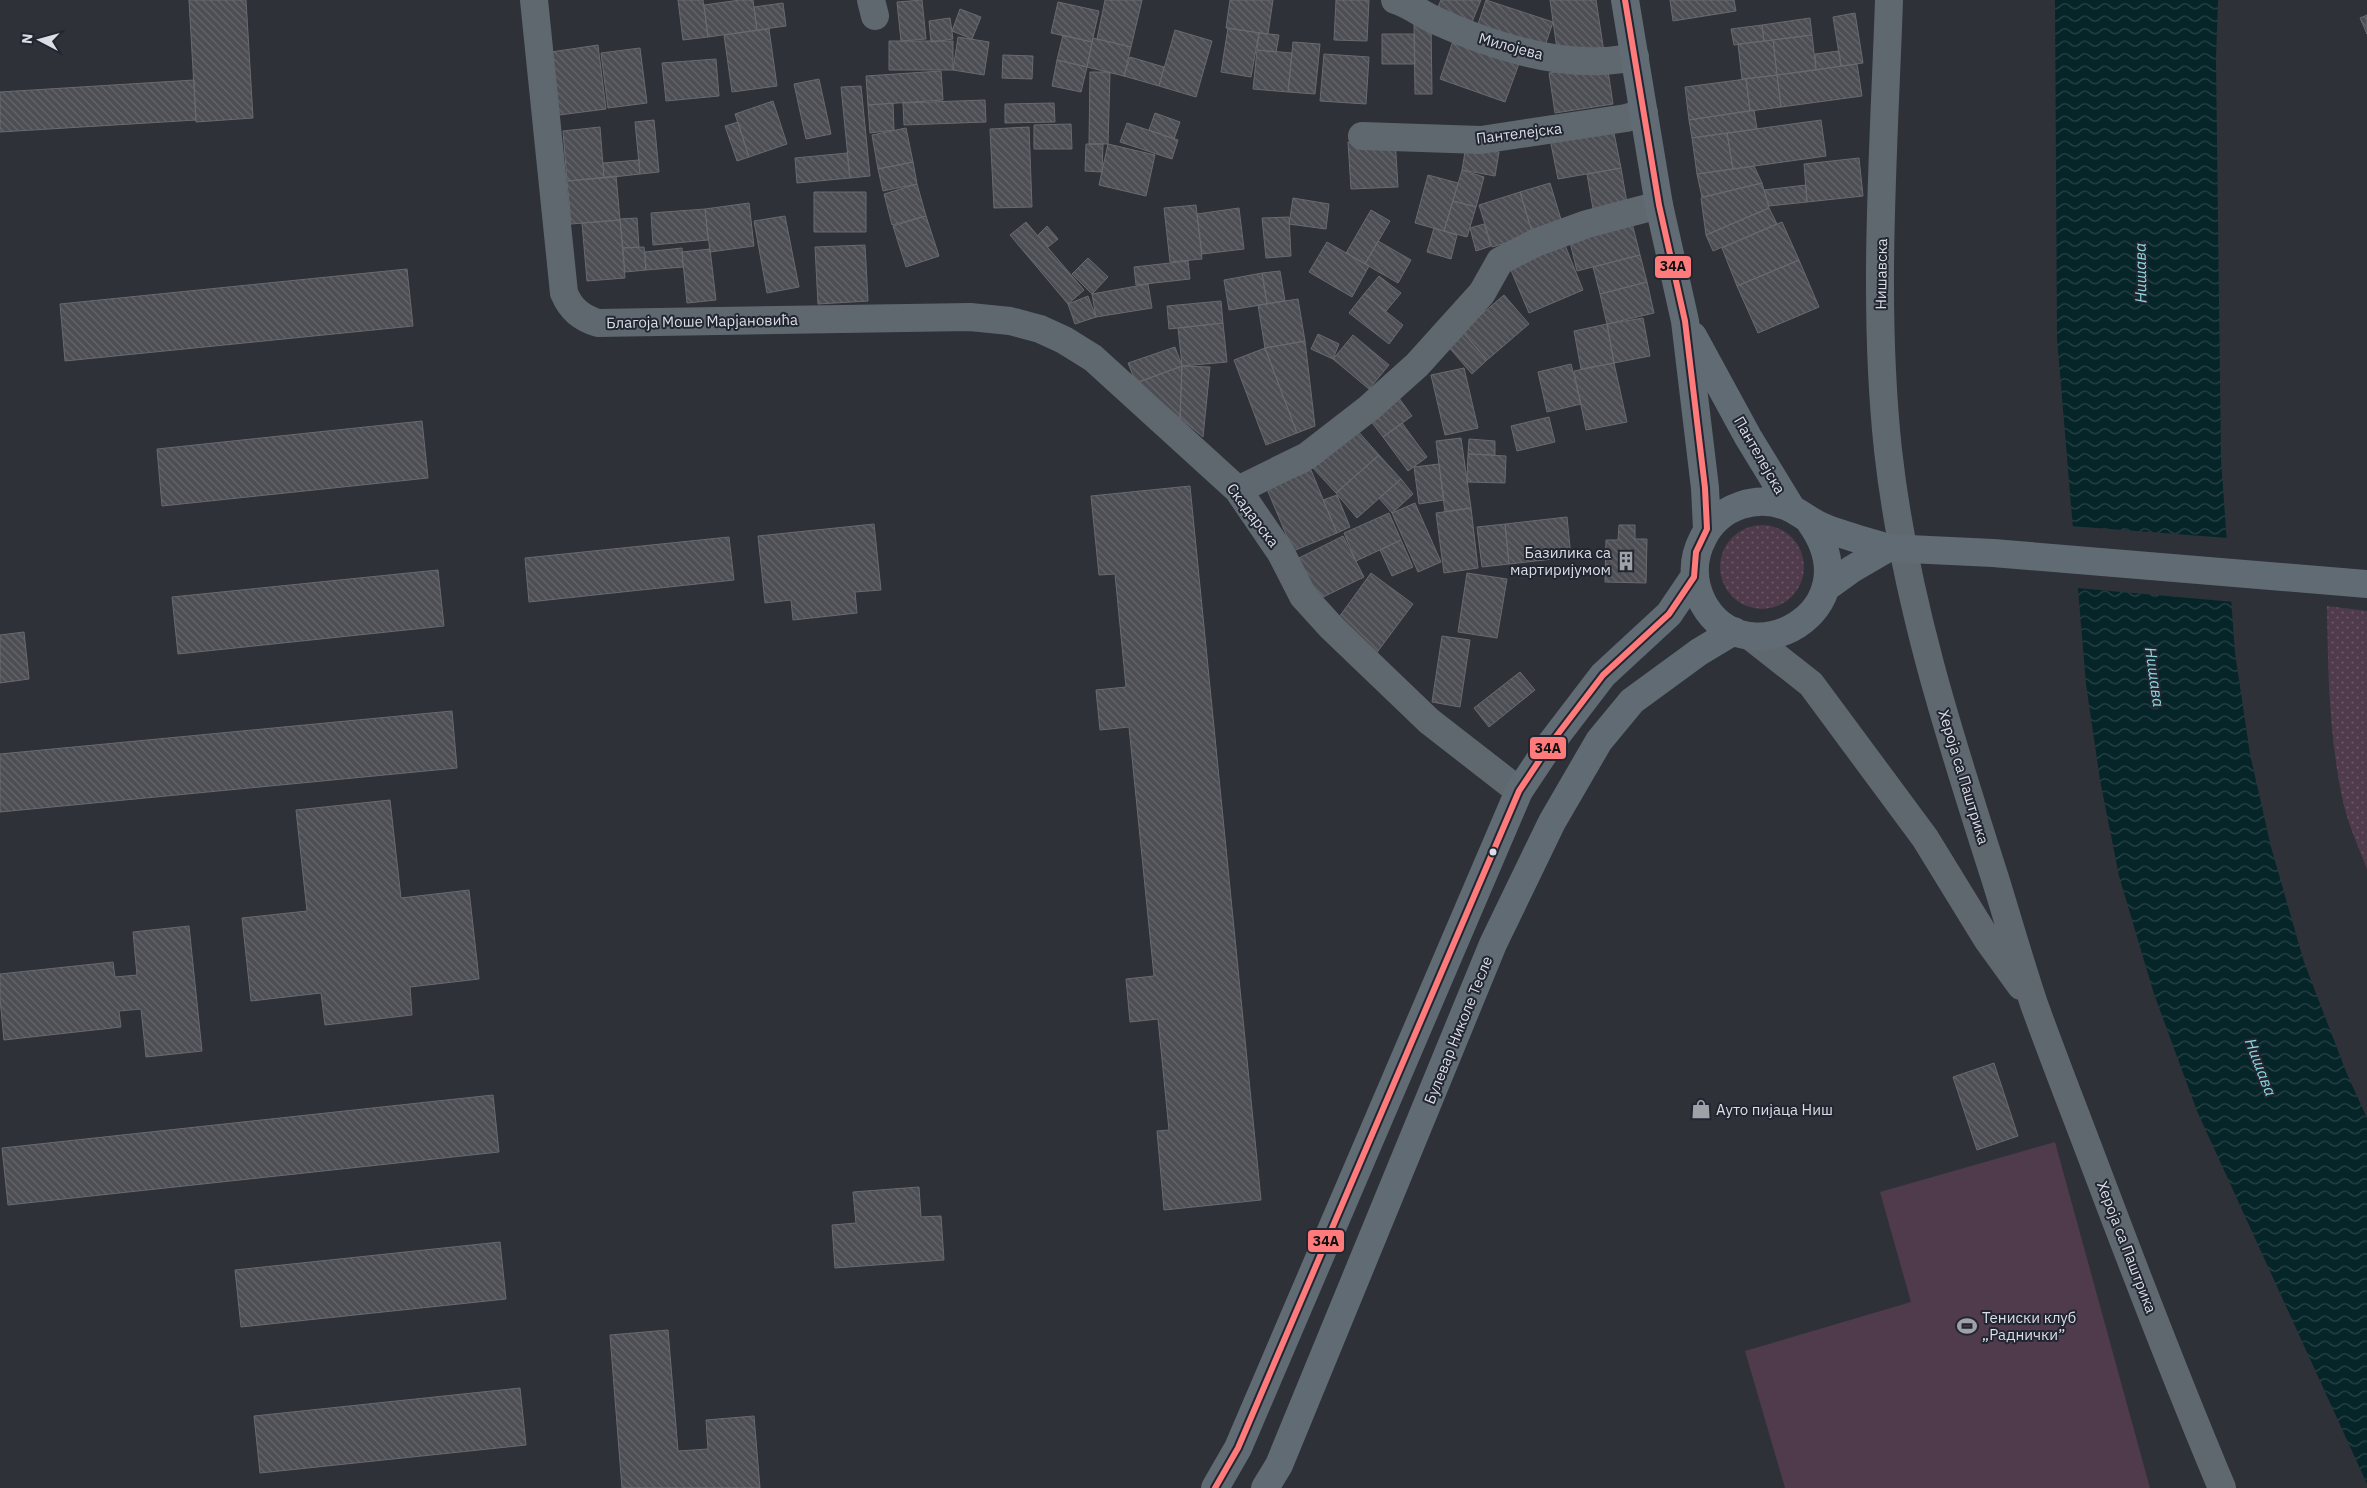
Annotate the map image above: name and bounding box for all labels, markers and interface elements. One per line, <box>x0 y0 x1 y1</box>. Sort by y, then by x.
north arrow <box>15 15 65 65</box>
street label: Милојева <box>1477 28 1545 64</box>
text: N <box>18 33 37 45</box>
street label: Пантелејска <box>1475 118 1563 148</box>
street label: Нишавска <box>1871 238 1891 310</box>
water label: Нишава <box>2129 243 2151 303</box>
line badge: 34А <box>1654 255 1692 279</box>
text: 34А <box>1660 257 1687 275</box>
street label: Благоја Моше Марјановића <box>606 310 798 332</box>
street label: Пантелејска <box>1730 413 1790 497</box>
street label: Скадарска <box>1223 479 1283 551</box>
place label: Базилика са мартиријумом <box>1510 543 1611 579</box>
building icon: Базилика са мартиријумом <box>1615 550 1637 572</box>
water label: Нишава <box>2141 646 2169 708</box>
street label: Хероја са Паштрика <box>1934 707 1994 847</box>
line badge: 34А <box>1529 736 1567 760</box>
text: 34А <box>1535 739 1562 757</box>
unlabelled marker <box>1488 847 1498 857</box>
street label: Булевар Николе Тесле <box>1420 953 1496 1107</box>
water label: Нишава <box>2241 1035 2281 1099</box>
shop icon: Ауто пијаца Ниш <box>1690 1098 1712 1120</box>
place label: Ауто пијаца Ниш <box>1716 1100 1833 1119</box>
street label: Хероја са Паштрика <box>2093 1178 2161 1316</box>
line badge: 34А <box>1307 1229 1345 1253</box>
text: 34А <box>1313 1232 1340 1250</box>
place label: Тениски клуб „Раднички” <box>1982 1308 2076 1344</box>
sports icon: Тениски клуб „Раднички” <box>1956 1315 1978 1337</box>

